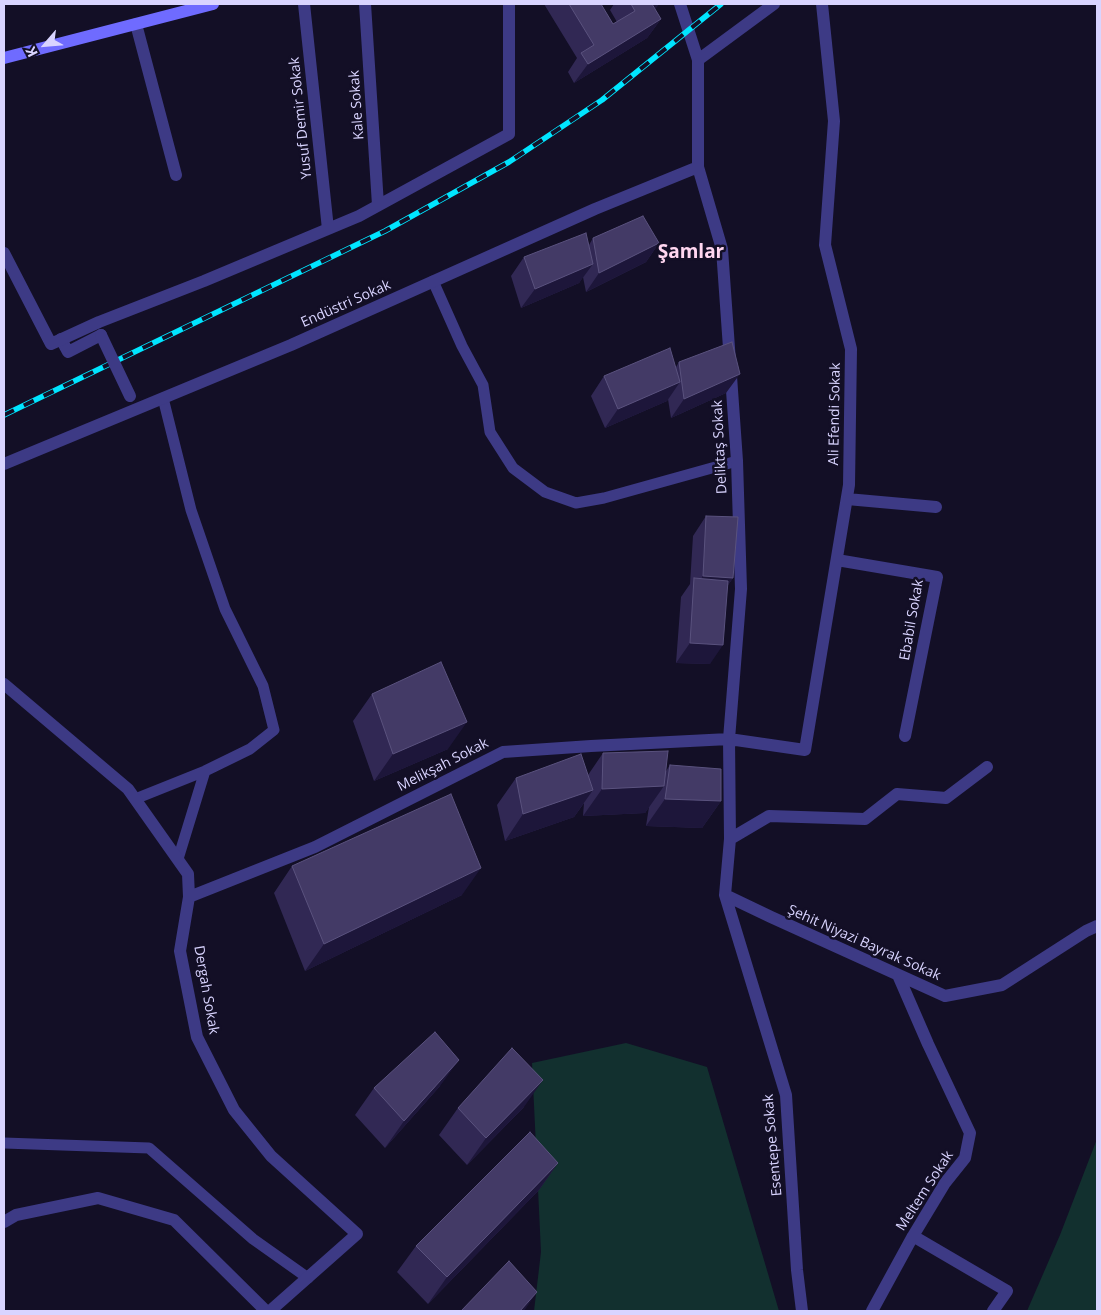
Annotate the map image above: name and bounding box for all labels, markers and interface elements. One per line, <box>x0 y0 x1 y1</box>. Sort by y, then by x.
north arrow <box>20 20 70 70</box>
text: K <box>21 44 42 60</box>
street label: Yusuf Demir Sokak <box>286 56 316 180</box>
street label: Kale Sokak <box>346 70 368 140</box>
district label: Şamlar <box>658 242 724 264</box>
street label: Endüstri Sokak <box>298 277 394 331</box>
street label: Ali Efendi Sokak <box>826 362 844 466</box>
street label: Deliktaş Sokak <box>709 400 731 494</box>
street label: Ebabil Sokak <box>897 578 927 662</box>
street label: Melikşah Sokak <box>395 735 491 795</box>
street label: Şehit Niyazi Bayrak Sokak <box>785 902 943 984</box>
street label: Dergah Sokak <box>190 944 222 1036</box>
street label: Esentepe Sokak <box>760 1093 786 1197</box>
street label: Meltem Sokak <box>893 1148 957 1234</box>

